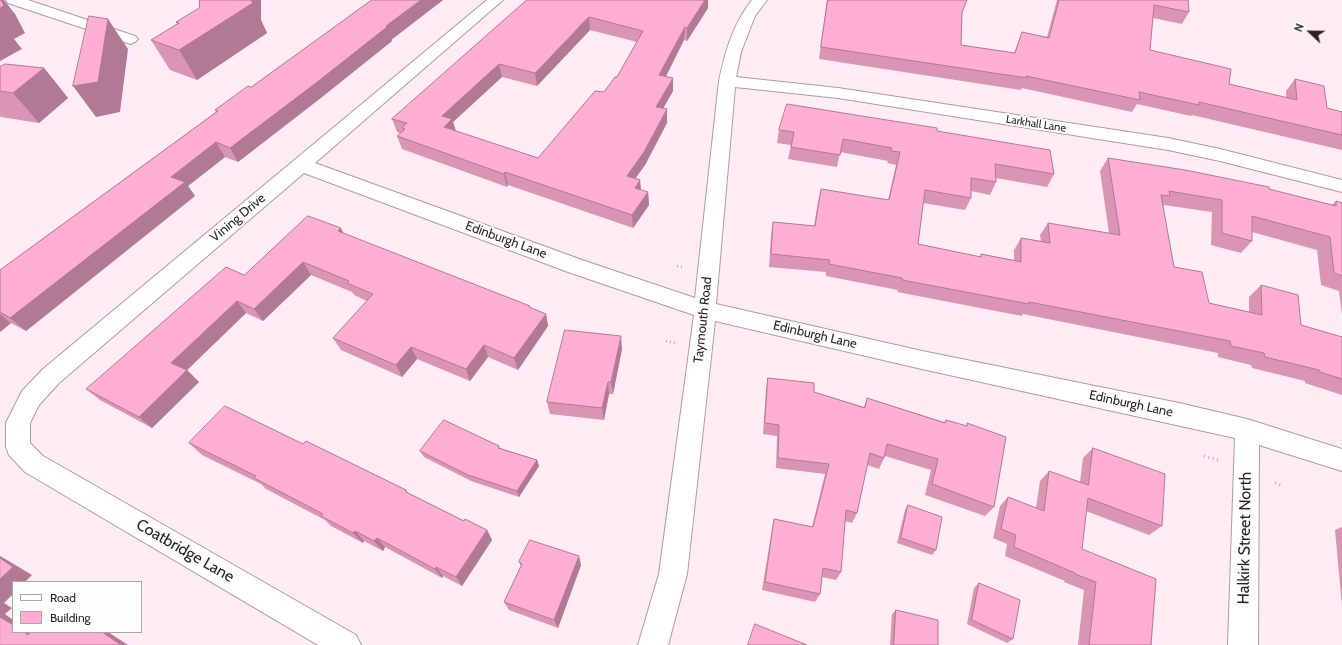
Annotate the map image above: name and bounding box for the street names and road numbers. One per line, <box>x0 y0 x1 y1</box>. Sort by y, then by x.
street label: Larkhall Lane <box>1005 113 1067 135</box>
street label: Vining Drive <box>207 190 269 246</box>
street label: Edinburgh Lane <box>463 218 549 262</box>
street label: Taymouth Road <box>691 276 715 364</box>
street label: Edinburgh Lane <box>772 318 858 352</box>
street label: Edinburgh Lane <box>1088 387 1174 421</box>
street label: Halkirk Street North <box>1234 472 1256 604</box>
street label: Coatbridge Lane <box>133 515 237 587</box>

